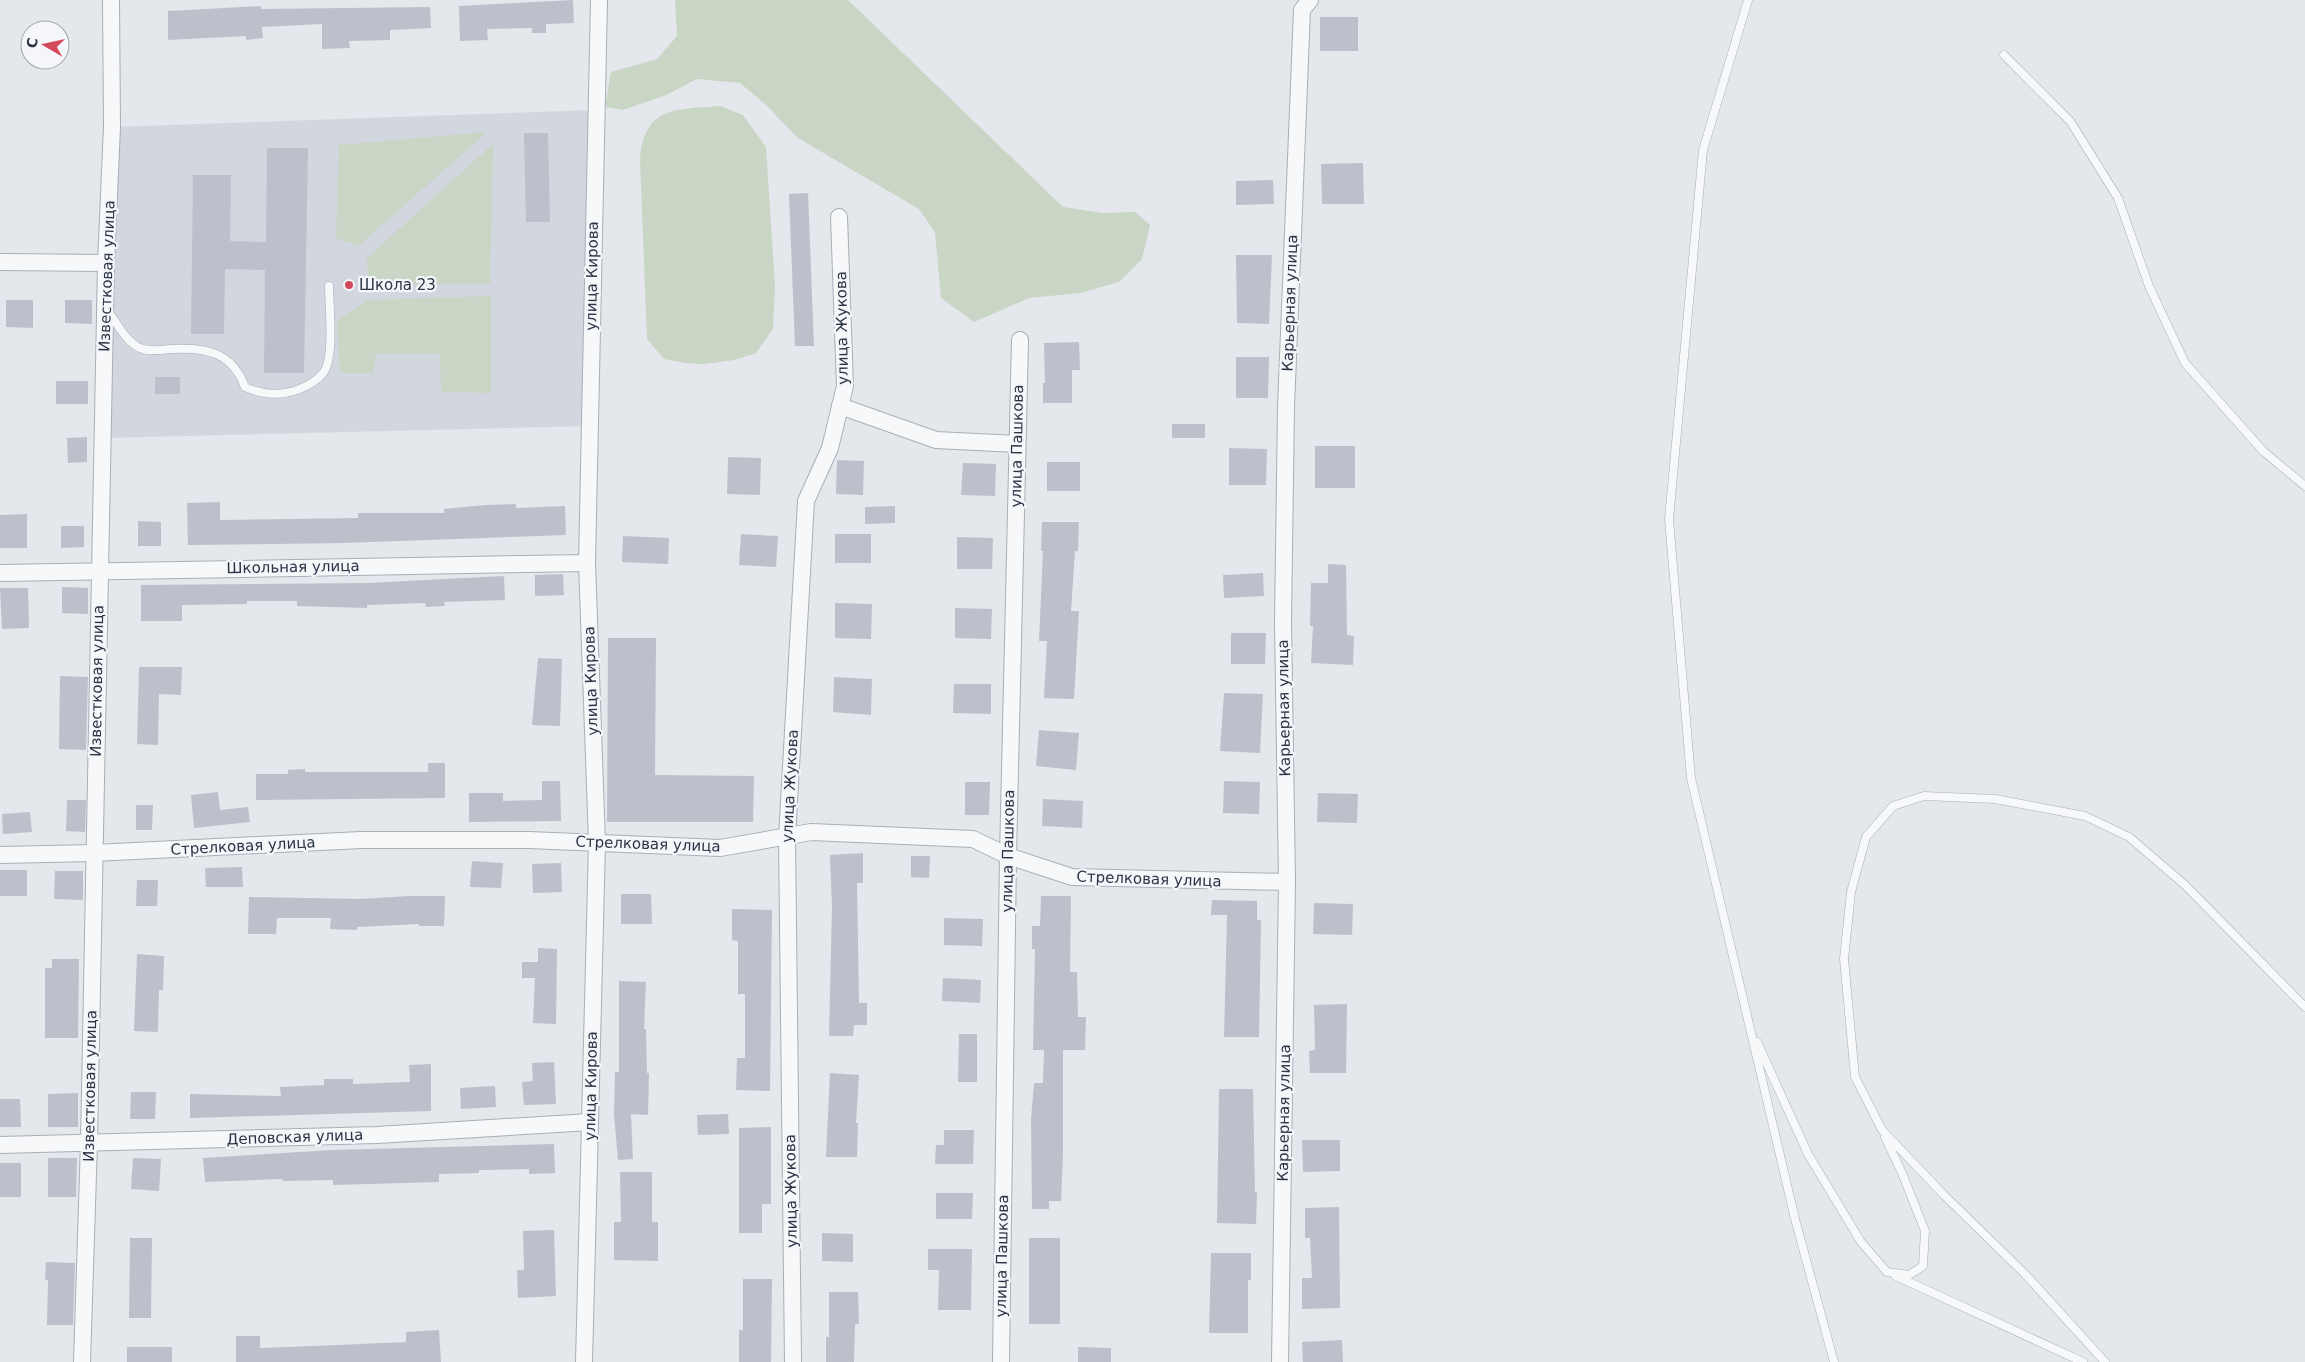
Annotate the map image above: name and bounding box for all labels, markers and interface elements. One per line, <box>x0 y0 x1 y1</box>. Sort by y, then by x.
north arrow <box>20 20 70 70</box>
text: С <box>23 37 41 49</box>
street label: Известковая улица <box>95 200 119 352</box>
street label: улица Кирова <box>582 221 602 331</box>
street label: Карьерная улица <box>1279 234 1301 372</box>
street label: улица Жукова <box>832 271 852 385</box>
place label: Школа 23 <box>359 276 436 294</box>
marker: Школа 23 <box>343 279 355 291</box>
street label: улица Пашкова <box>1007 384 1027 508</box>
street label: Школьная улица <box>226 557 360 577</box>
street label: Известковая улица <box>87 605 107 757</box>
street label: улица Кирова <box>580 626 602 736</box>
street label: Карьерная улица <box>1274 639 1294 777</box>
street label: улица Жукова <box>778 729 802 843</box>
street label: улица Пашкова <box>998 789 1018 913</box>
street label: Стрелковая улица <box>575 832 721 856</box>
street label: Стрелковая улица <box>170 833 316 859</box>
street label: Стрелковая улица <box>1076 867 1222 891</box>
street label: Известковая улица <box>80 1010 100 1162</box>
street label: улица Кирова <box>581 1031 601 1141</box>
street label: Карьерная улица <box>1274 1044 1294 1182</box>
street label: Деповская улица <box>226 1126 364 1148</box>
street label: улица Жукова <box>781 1134 801 1248</box>
street label: улица Пашкова <box>992 1194 1012 1318</box>

